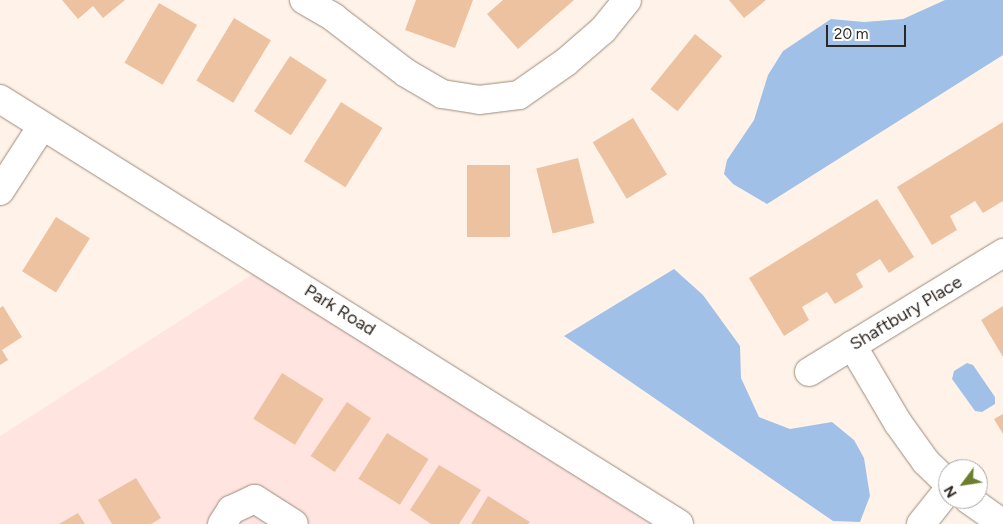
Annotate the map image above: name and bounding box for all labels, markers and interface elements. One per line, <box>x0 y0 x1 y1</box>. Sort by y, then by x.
scale bar <box>828 15 908 47</box>
text: 20 m <box>834 25 868 43</box>
street label: Shaftbury Place <box>846 271 966 355</box>
street label: Park Road <box>300 280 380 340</box>
north arrow <box>938 459 988 509</box>
text: N <box>941 482 961 500</box>

